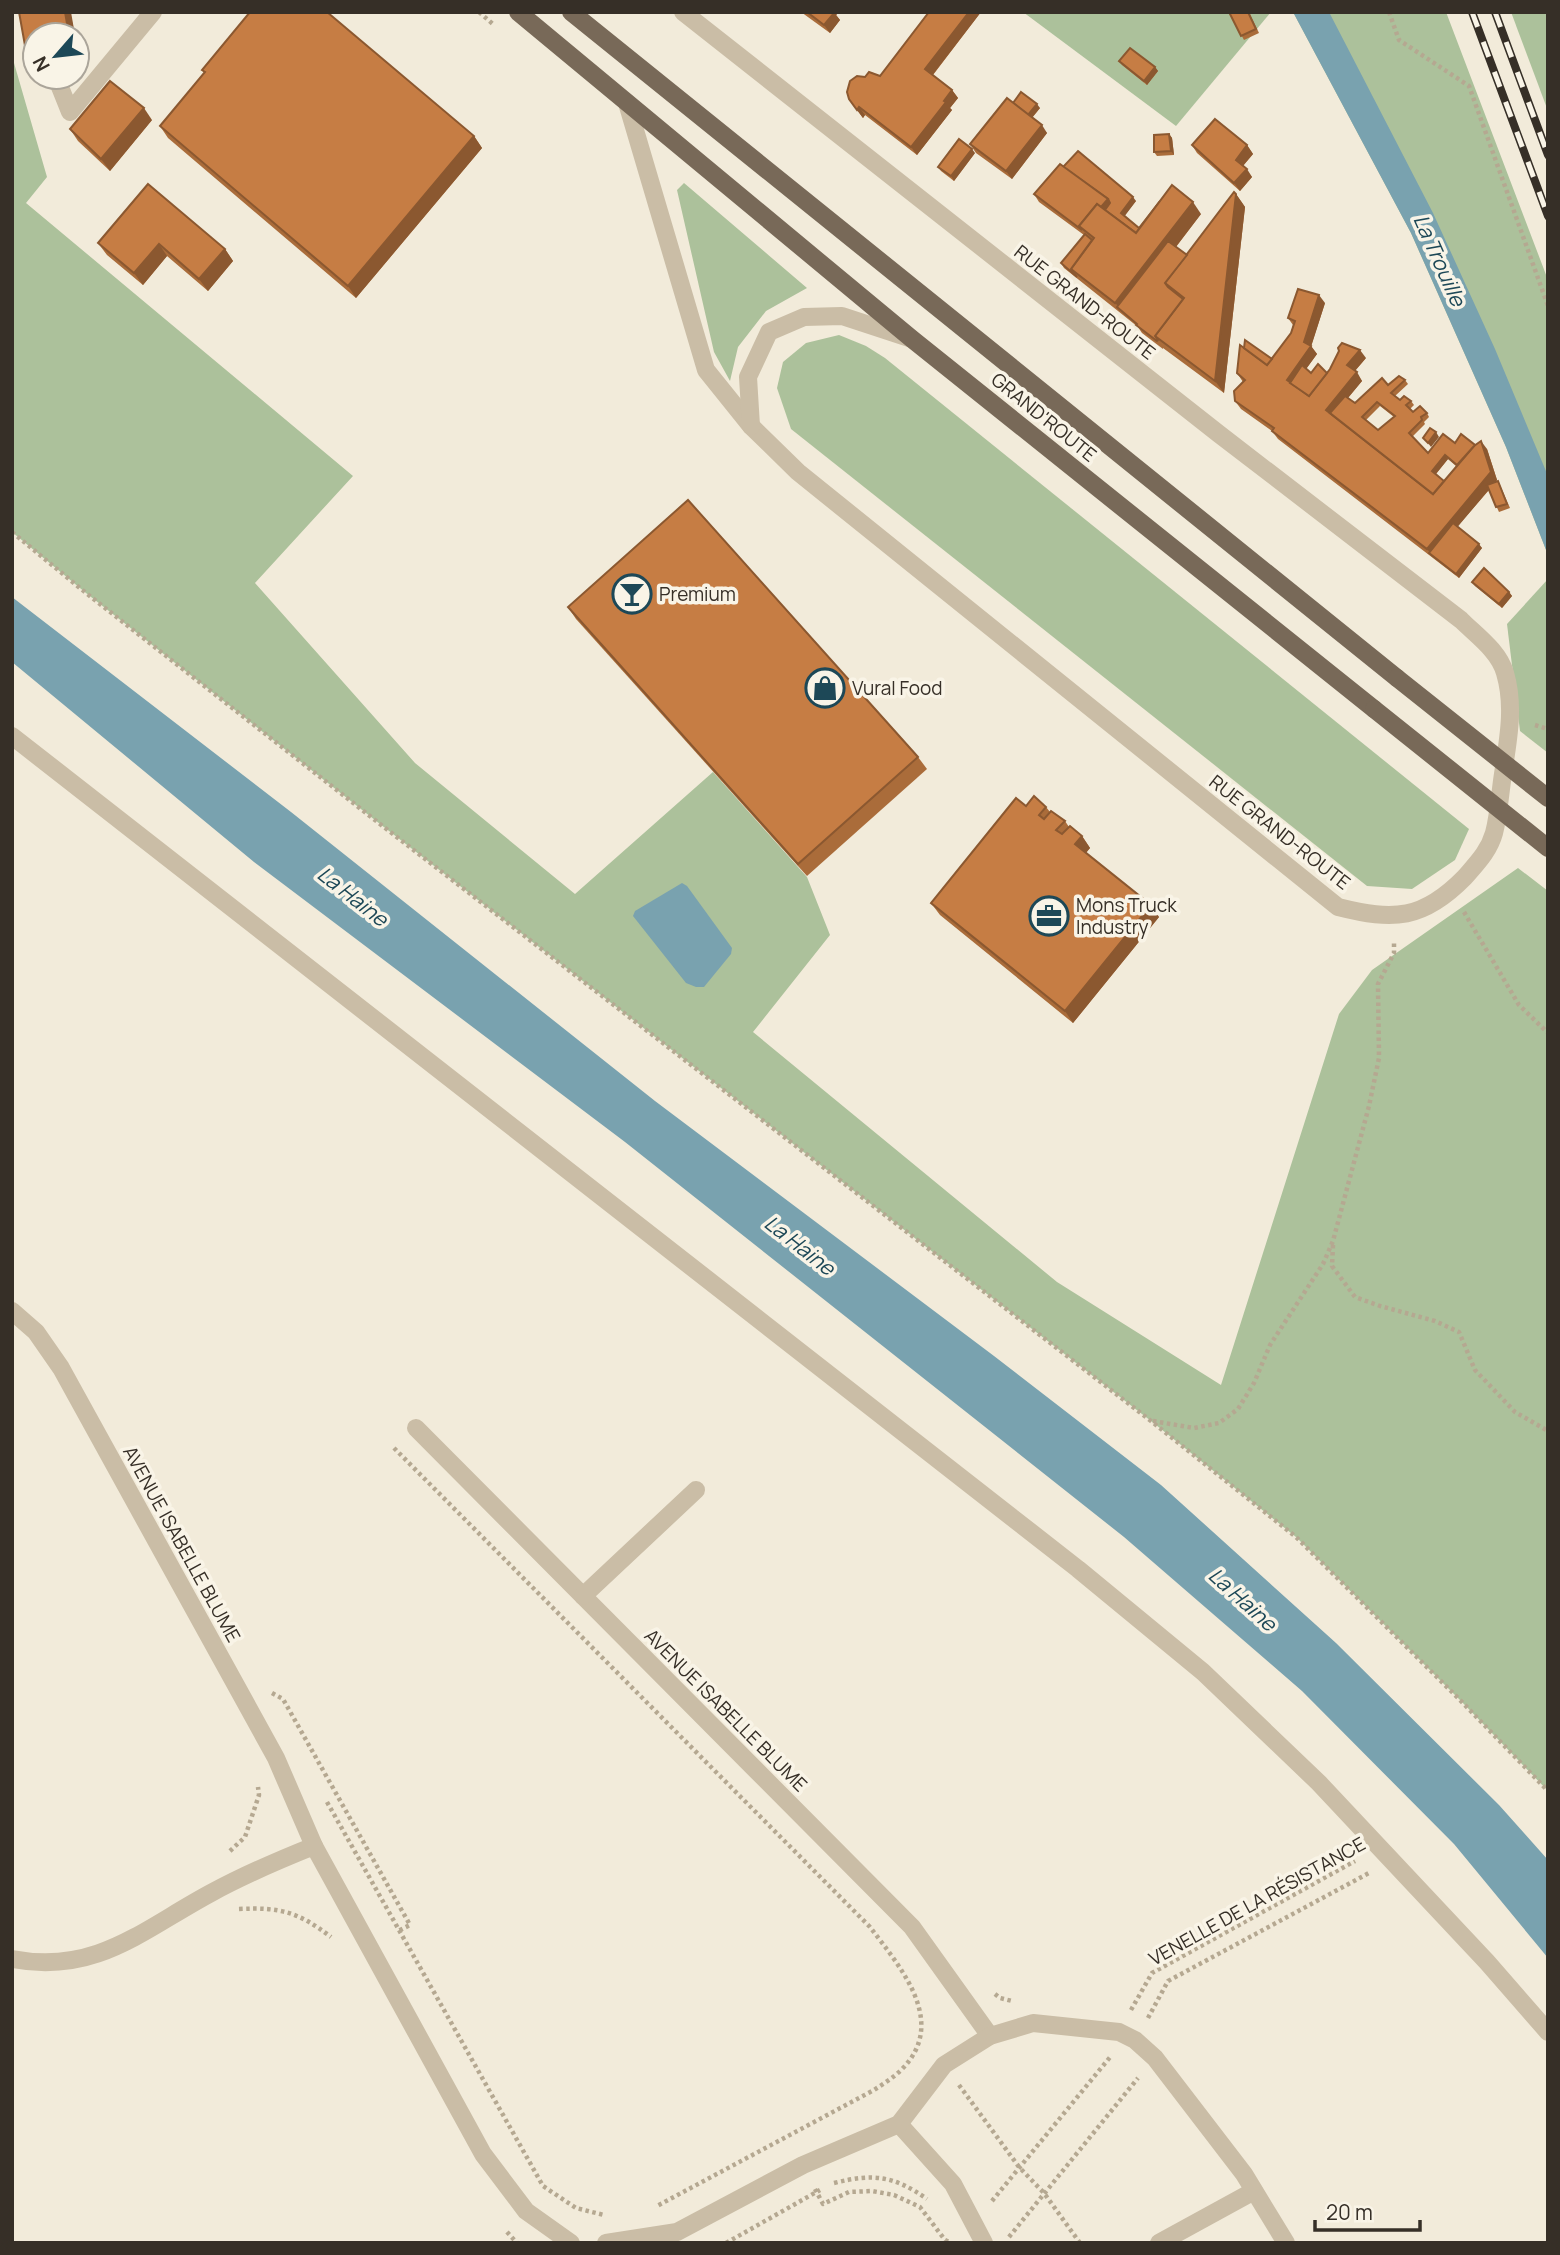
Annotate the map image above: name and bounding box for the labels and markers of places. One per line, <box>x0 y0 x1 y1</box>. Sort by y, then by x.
bar icon: Premium <box>611 573 653 615</box>
place label: Premium <box>659 581 736 607</box>
shop icon: Vural Food <box>804 667 846 709</box>
place label: Vural Food <box>852 675 942 701</box>
place label: Mons Truck Industry <box>1076 892 1177 940</box>
office icon: Mons Truck Industry <box>1028 895 1070 937</box>

